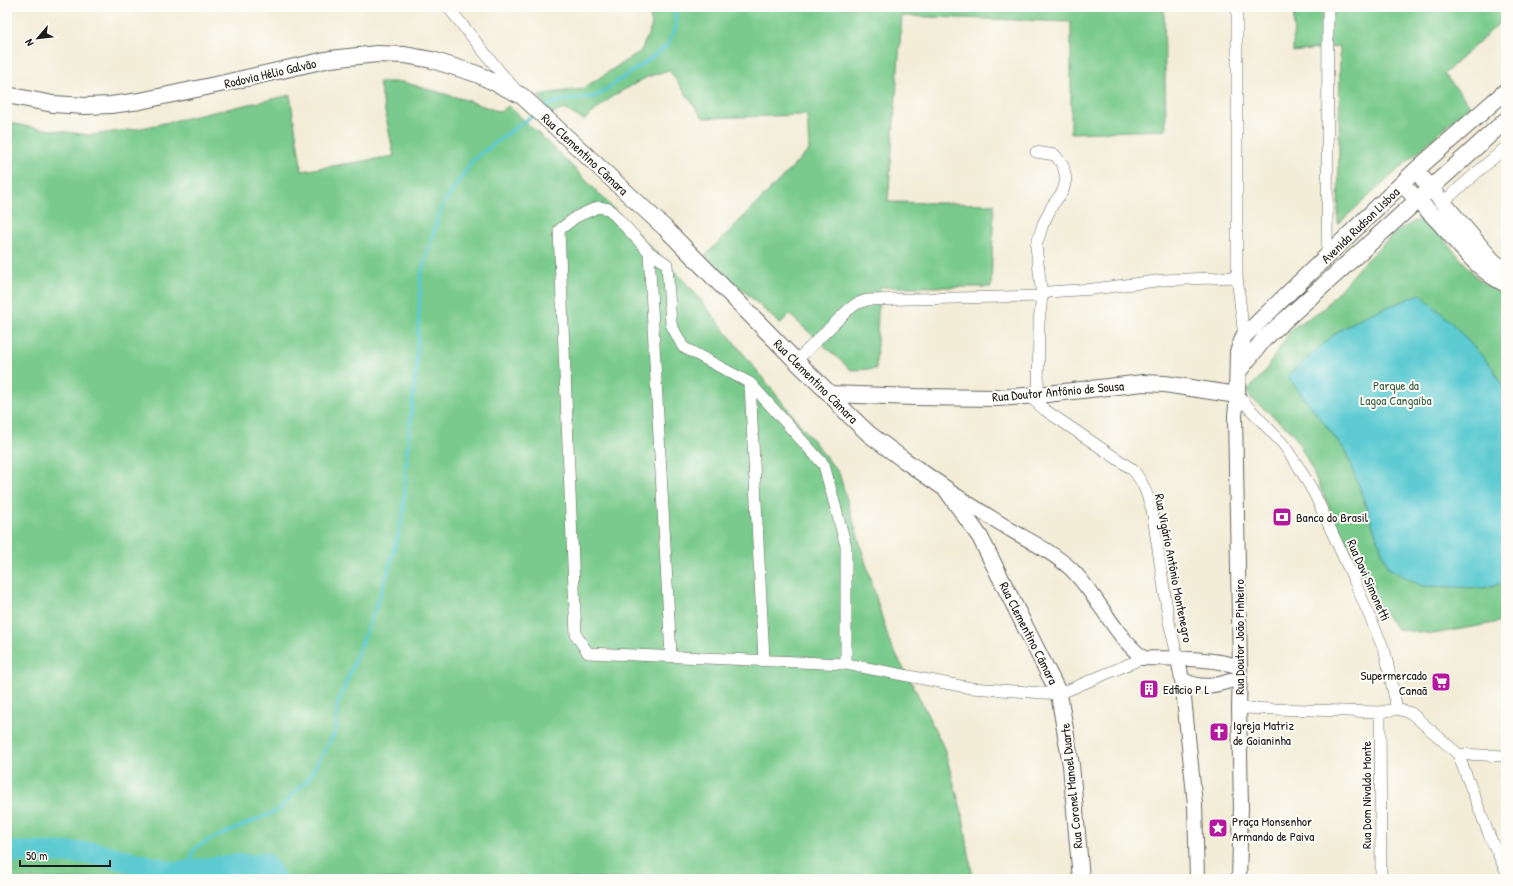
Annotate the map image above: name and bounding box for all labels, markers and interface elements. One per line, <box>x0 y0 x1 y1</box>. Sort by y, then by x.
north arrow <box>18 18 58 58</box>
text: N <box>22 37 37 49</box>
street label: Rodovia Hélio Galvão <box>222 54 318 92</box>
street label: Rua Clementino Câmara <box>538 109 632 199</box>
street label: Avenida Rudson Lisboa <box>1317 183 1403 267</box>
street label: Rua Clementino Câmara <box>770 335 862 427</box>
street label: Rua Doutor Antônio de Sousa <box>991 376 1125 406</box>
park label: Parque da Lagoa Cangaíba <box>1360 376 1432 409</box>
street label: Rua Vigário Antônio Montenegro <box>1151 492 1197 644</box>
bank icon: Banco do Brasil <box>1271 506 1293 528</box>
place label: Banco do Brasil <box>1296 508 1369 526</box>
street label: Rua Davi Simonetti <box>1343 536 1395 624</box>
street label: Rua Clementino Câmara <box>995 579 1063 687</box>
street label: Rua Doutor João Pinheiro <box>1230 579 1248 695</box>
place label: Supermercado Canaã <box>1361 666 1427 699</box>
supermarket icon: Supermercado Canaã <box>1430 671 1452 693</box>
building icon: Edficio P L <box>1138 678 1160 700</box>
place label: Edficio P L <box>1163 680 1209 698</box>
place label: Igreja Matriz de Goianinha <box>1233 716 1294 749</box>
church icon: Igreja Matriz de Goianinha <box>1208 721 1230 743</box>
street label: Rua Coronel Manoel Duarte <box>1055 722 1087 850</box>
street label: Rua Dom Nivaldo Monte <box>1357 741 1375 849</box>
place label: Praça Monsenhor Armando de Paiva <box>1232 812 1314 845</box>
place icon: Praça Monsenhor Armando de Paiva <box>1207 817 1229 839</box>
scale bar <box>20 842 110 868</box>
text: 50 m <box>26 847 47 864</box>

